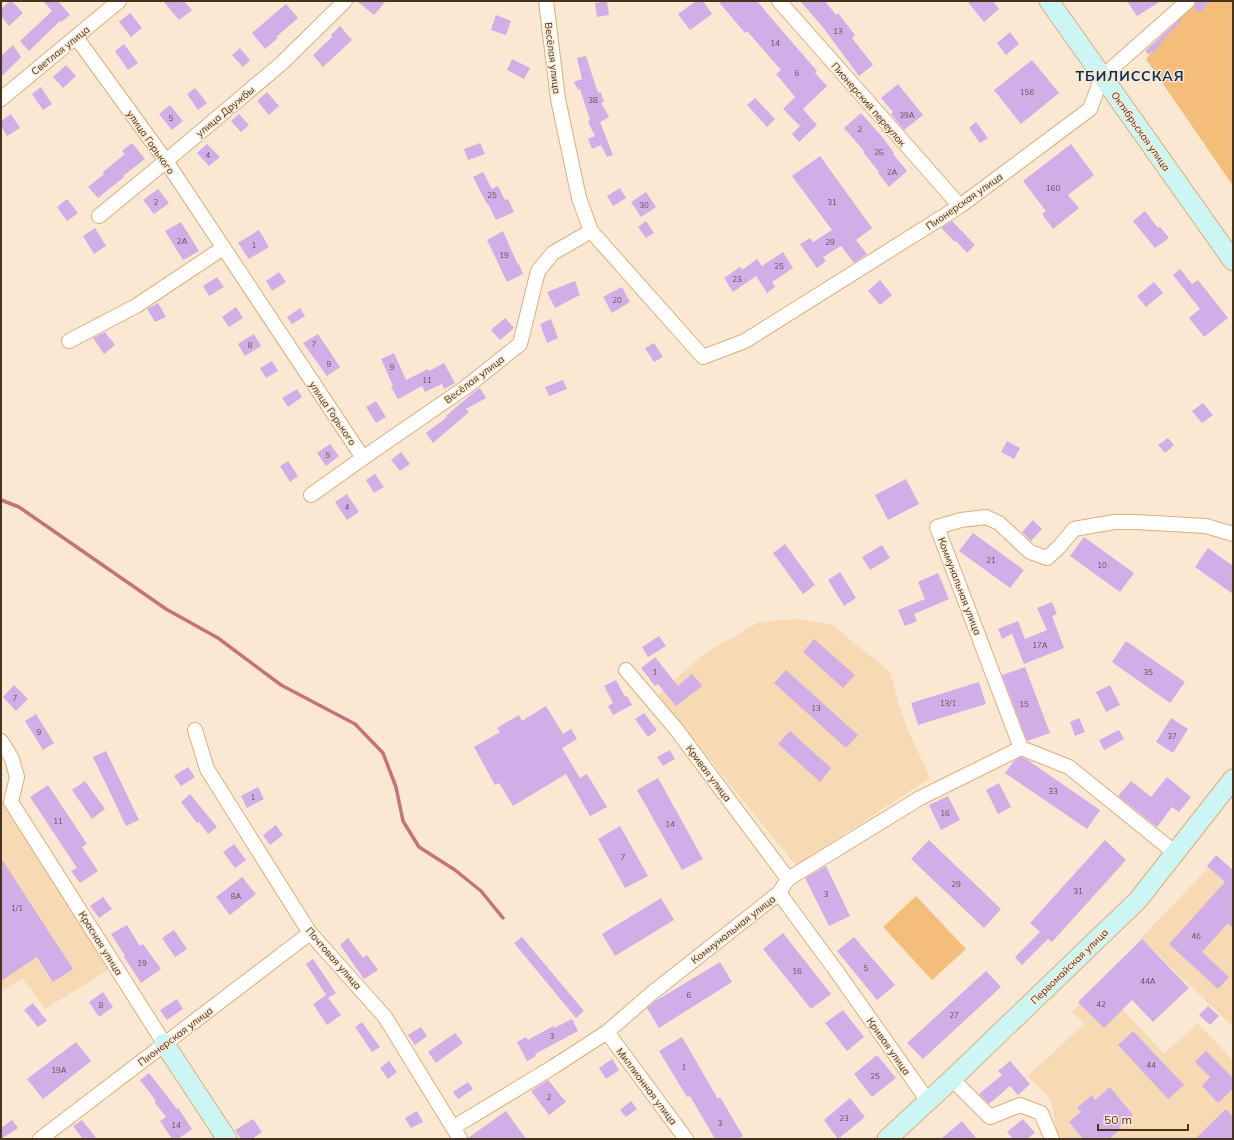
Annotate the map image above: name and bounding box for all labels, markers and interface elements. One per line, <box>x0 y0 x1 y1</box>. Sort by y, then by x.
street label: Весёлая улица <box>542 21 563 95</box>
street label: Светлая улица <box>28 23 92 78</box>
house number: 13 <box>833 26 843 36</box>
house number: 14 <box>770 38 780 48</box>
street label: Пионерский переулок <box>829 60 909 150</box>
district label: ТБИЛИССКАЯ <box>1075 67 1185 85</box>
house number: 6 <box>795 68 800 78</box>
street label: улица Дружбы <box>193 83 257 140</box>
house number: 156 <box>1020 87 1034 97</box>
street label: Октябрьская улица <box>1108 89 1173 174</box>
house number: 38 <box>588 95 598 105</box>
street label: улица Горького <box>124 108 178 177</box>
house number: 39А <box>899 110 915 120</box>
house number: 5 <box>169 113 174 123</box>
house number: 2 <box>858 124 863 134</box>
house number: 2Б <box>874 147 885 157</box>
house number: 4 <box>206 150 211 160</box>
house number: 2А <box>887 167 897 177</box>
street label: Пионерская улица <box>923 170 1005 233</box>
house number: 160 <box>1046 183 1060 193</box>
house number: 25 <box>487 190 497 200</box>
house number: 2 <box>154 197 159 207</box>
house number: 31 <box>827 197 837 207</box>
house number: 30 <box>639 200 649 210</box>
house number: 2А <box>177 236 187 246</box>
house number: 29 <box>825 237 835 247</box>
house number: 1 <box>252 240 257 250</box>
house number: 19 <box>499 250 509 260</box>
house number: 25 <box>774 261 784 271</box>
house number: 23 <box>732 274 742 284</box>
house number: 20 <box>612 295 622 305</box>
house number: 7 <box>312 339 317 349</box>
house number: 8 <box>248 340 253 350</box>
street label: Весёлая улица <box>442 353 507 406</box>
house number: 9 <box>327 359 332 369</box>
house number: 9 <box>390 362 395 372</box>
house number: 11 <box>422 375 432 385</box>
street label: улица Горького <box>306 379 359 448</box>
house number: 5 <box>326 450 331 460</box>
house number: 4 <box>345 502 350 512</box>
street label: Коммунальная улица <box>935 535 984 637</box>
house number: 21 <box>986 555 996 565</box>
house number: 10 <box>1097 560 1107 570</box>
house number: 17А <box>1032 640 1048 650</box>
house number: 1 <box>653 667 658 677</box>
house number: 35 <box>1143 667 1153 677</box>
house number: 7 <box>13 693 18 703</box>
house number: 13/1 <box>940 698 957 708</box>
house number: 15 <box>1019 699 1029 709</box>
house number: 13 <box>811 703 821 713</box>
house number: 9 <box>37 727 42 737</box>
house number: 37 <box>1167 731 1177 741</box>
street label: Кривая улица <box>683 742 734 804</box>
house number: 33 <box>1048 786 1058 796</box>
house number: 1 <box>251 792 256 802</box>
house number: 16 <box>940 808 950 818</box>
house number: 11 <box>53 816 63 826</box>
house number: 14 <box>665 819 675 829</box>
house number: 7 <box>621 852 626 862</box>
house number: 29 <box>951 879 961 889</box>
house number: 31 <box>1073 886 1083 896</box>
house number: 3 <box>824 889 829 899</box>
house number: 8А <box>231 891 241 901</box>
street label: Коммунальная улица <box>688 892 778 967</box>
house number: 1/1 <box>11 903 23 913</box>
street label: Красная улица <box>76 909 125 978</box>
street label: Почтовая улица <box>303 924 364 992</box>
street label: Первомайская улица <box>1028 926 1111 1007</box>
house number: 46 <box>1191 931 1201 941</box>
house number: 19 <box>137 958 147 968</box>
house number: 5 <box>864 963 869 973</box>
house number: 16 <box>792 966 802 976</box>
house number: 44А <box>1140 976 1156 986</box>
house number: 6 <box>687 990 692 1000</box>
house number: 42 <box>1096 999 1106 1009</box>
house number: 8 <box>99 1000 104 1010</box>
street label: Пионерская улица <box>135 1004 215 1069</box>
house number: 27 <box>949 1010 959 1020</box>
street label: Кривая улица <box>864 1015 913 1078</box>
house number: 3 <box>550 1031 555 1041</box>
street label: Миллионная улица <box>613 1045 680 1127</box>
house number: 44 <box>1146 1060 1156 1070</box>
house number: 1 <box>682 1062 687 1072</box>
house number: 19А <box>51 1065 67 1075</box>
house number: 25 <box>870 1071 880 1081</box>
house number: 2 <box>547 1092 552 1102</box>
scale bar <box>1098 1106 1188 1132</box>
text: 50 m <box>1104 1112 1132 1127</box>
house number: 23 <box>839 1113 849 1123</box>
house number: 3 <box>718 1118 723 1128</box>
house number: 14 <box>171 1120 181 1130</box>

